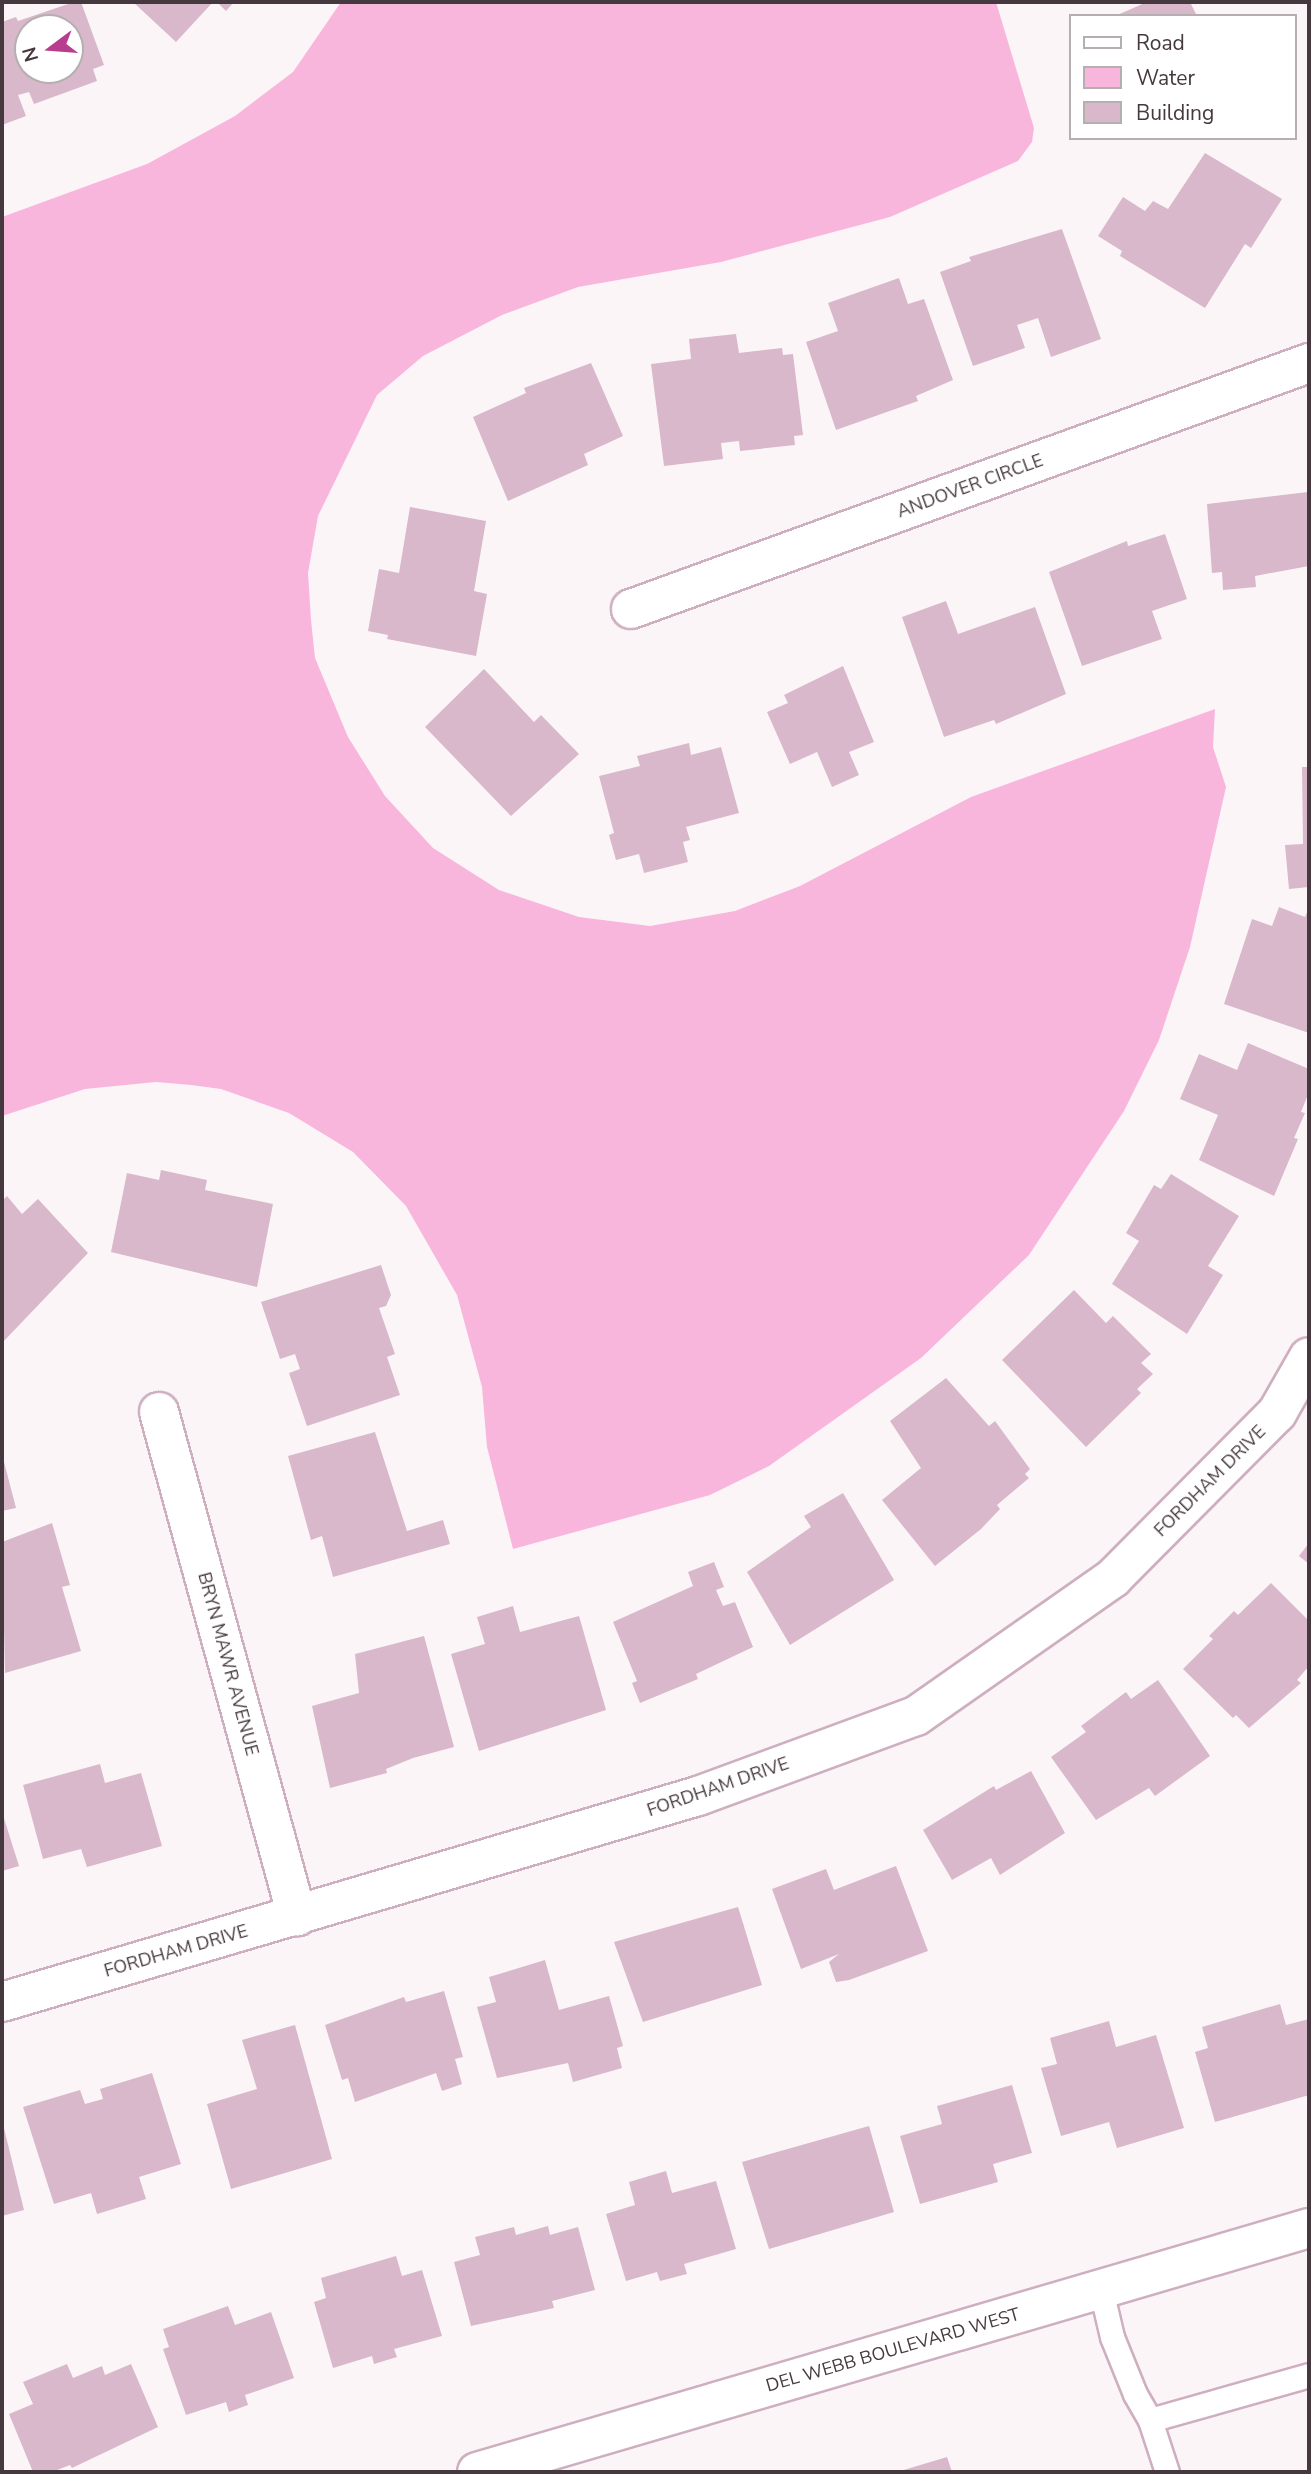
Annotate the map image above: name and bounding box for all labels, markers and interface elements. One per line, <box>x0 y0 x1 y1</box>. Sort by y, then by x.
north arrow <box>14 14 84 84</box>
legend <box>1070 14 1297 140</box>
text: Road <box>1136 29 1185 57</box>
text: N <box>16 44 45 65</box>
text: Water <box>1136 64 1195 92</box>
text: Building <box>1136 99 1214 127</box>
street label: ANDOVER CIRCLE <box>894 450 1046 522</box>
street label: FORDHAM DRIVE <box>1150 1421 1270 1541</box>
street label: BRYN MAWR AVENUE <box>193 1570 263 1758</box>
street label: FORDHAM DRIVE <box>644 1753 792 1821</box>
street label: FORDHAM DRIVE <box>102 1920 250 1982</box>
street label: DEL WEBB BOULEVARD WEST <box>764 2303 1022 2397</box>

